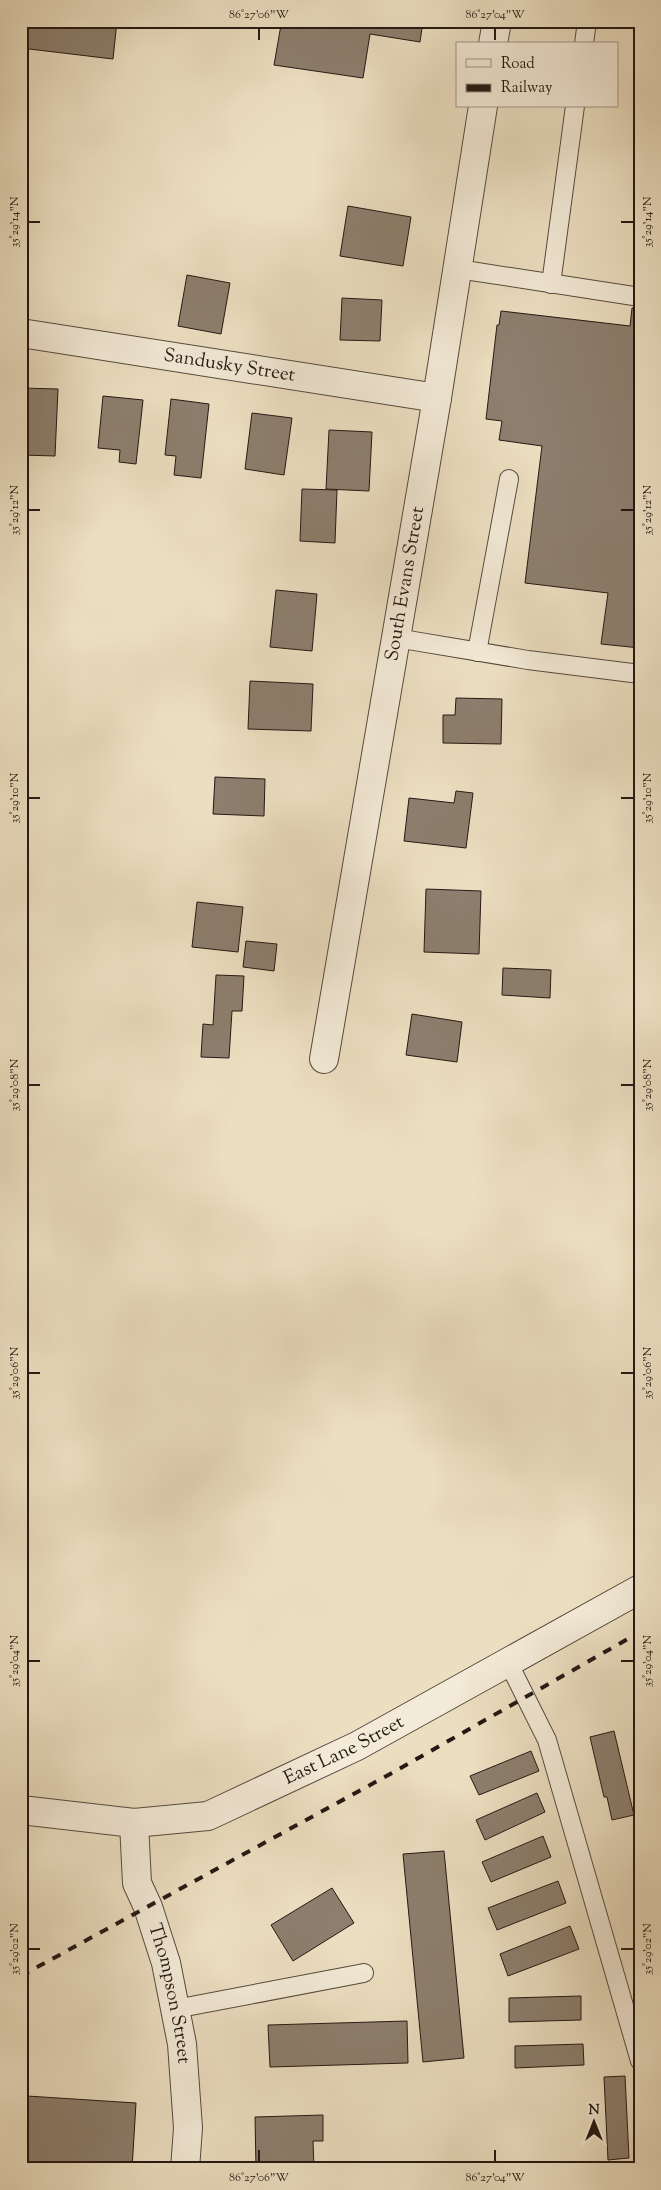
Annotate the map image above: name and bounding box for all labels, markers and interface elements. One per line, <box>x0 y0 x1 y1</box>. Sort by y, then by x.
text: 86°27'06"W <box>229 6 290 24</box>
text: 86°27'04"W <box>465 6 525 24</box>
legend <box>456 42 618 108</box>
text: Road <box>501 54 535 75</box>
text: Railway <box>501 78 553 99</box>
text: 35°29'14"N <box>6 196 24 247</box>
text: 35°29'14"N <box>639 196 657 247</box>
street label: Sandusky Street <box>162 342 298 389</box>
text: 35°29'12"N <box>6 484 24 535</box>
text: 35°29'12"N <box>639 484 657 535</box>
street label: South Evans Street <box>379 504 432 663</box>
text: 35°29'10"N <box>6 772 24 823</box>
text: 35°29'10"N <box>639 772 657 823</box>
text: 35°29'08"N <box>6 1058 24 1111</box>
text: 35°29'08"N <box>639 1058 657 1111</box>
text: 35°29'06"N <box>6 1346 24 1399</box>
text: 35°29'06"N <box>639 1346 657 1399</box>
text: 35°29'04"N <box>6 1635 24 1687</box>
text: 35°29'04"N <box>639 1635 657 1687</box>
street label: East Lane Street <box>279 1709 410 1792</box>
street label: Thompson Street <box>141 1920 197 2065</box>
text: 35°29'02"N <box>6 1923 24 1975</box>
text: 35°29'02"N <box>639 1923 657 1975</box>
north arrow <box>568 2098 618 2148</box>
text: N <box>588 2101 600 2121</box>
text: 86°27'06"W <box>229 2169 290 2187</box>
text: 86°27'04"W <box>465 2169 525 2187</box>

